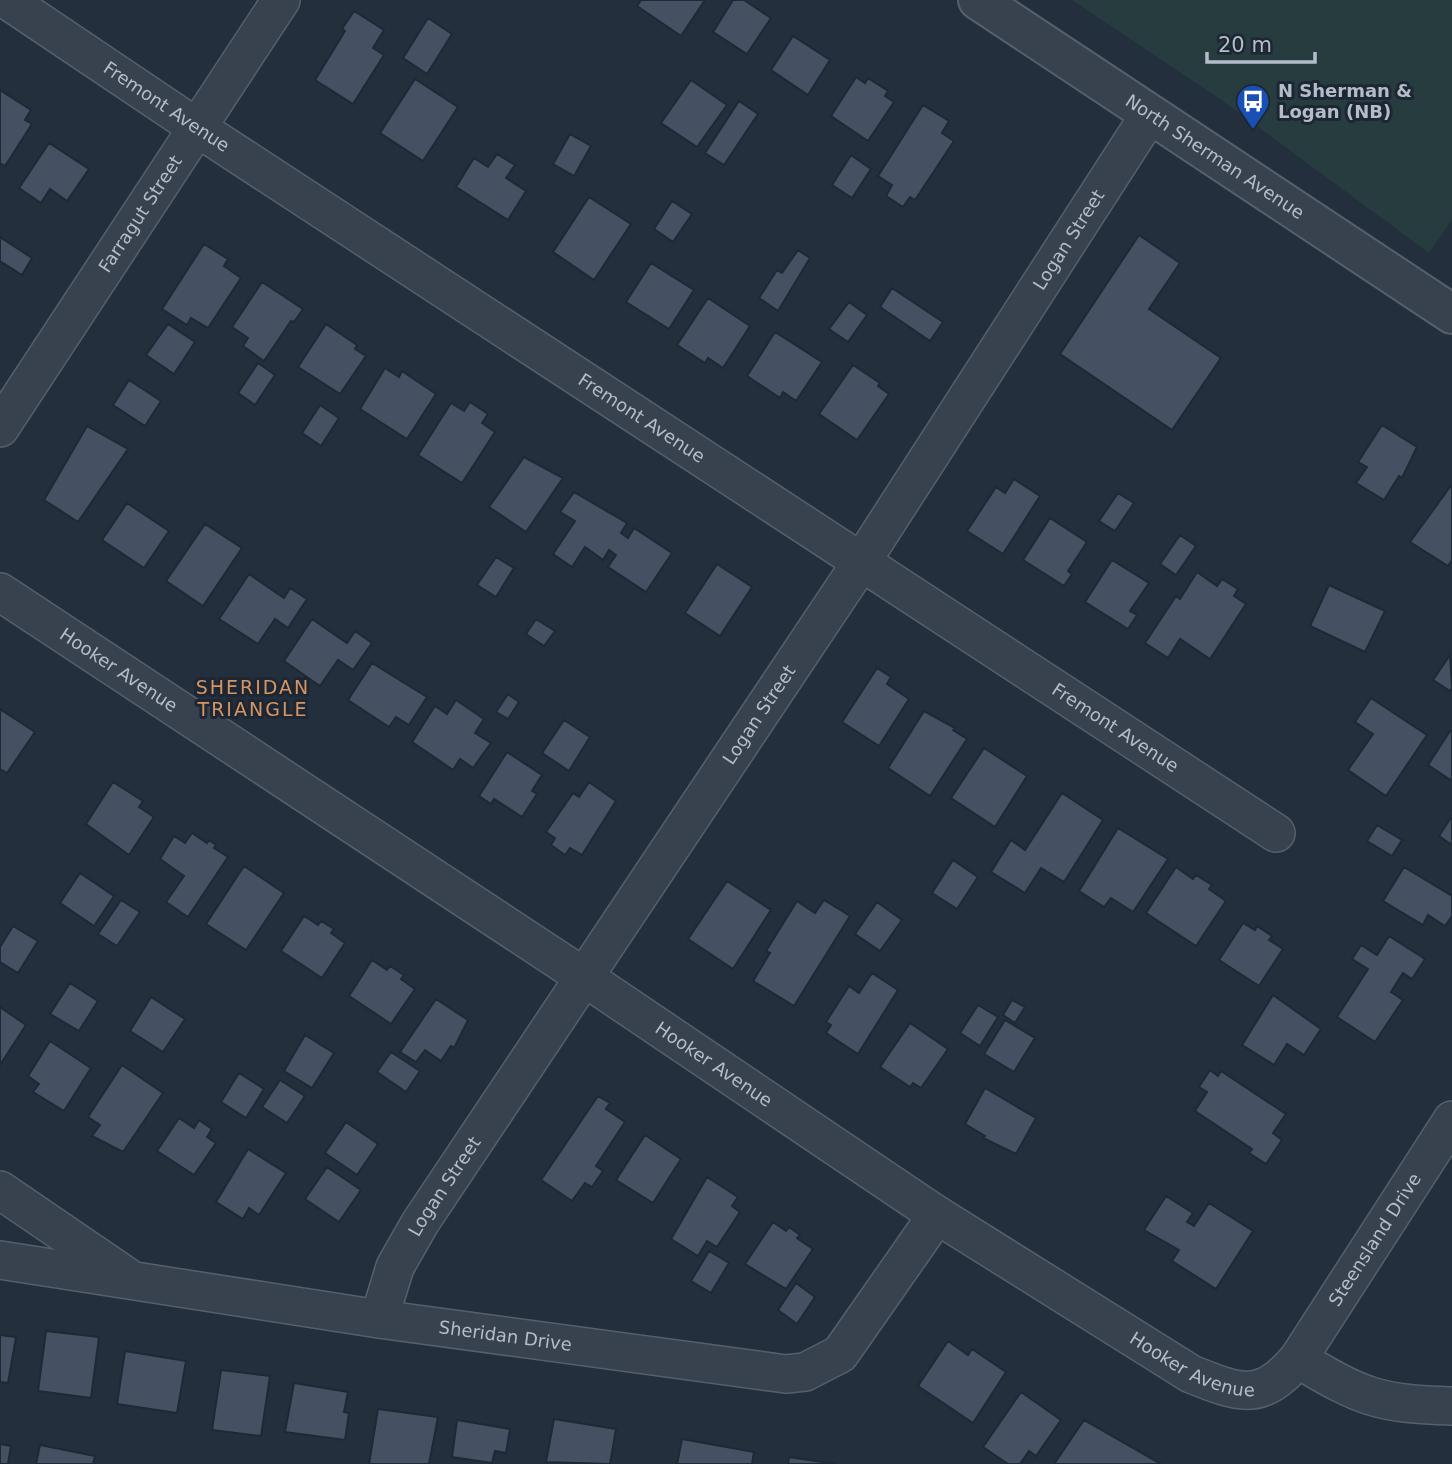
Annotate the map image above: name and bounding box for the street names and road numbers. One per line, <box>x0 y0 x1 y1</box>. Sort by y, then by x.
street label: Fremont Avenue <box>100 57 234 156</box>
street label: North Sherman Avenue <box>1122 90 1308 223</box>
street label: Farragut Street <box>94 151 186 276</box>
street label: Logan Street <box>1028 186 1108 294</box>
street label: Fremont Avenue <box>575 369 709 467</box>
street label: Hooker Avenue <box>56 623 182 716</box>
street label: Logan Street <box>718 661 800 768</box>
street label: Fremont Avenue <box>1048 679 1183 776</box>
street label: Hooker Avenue <box>652 1017 777 1111</box>
street label: Logan Street <box>404 1132 485 1240</box>
street label: Steensland Drive <box>1324 1169 1425 1310</box>
street label: Sheridan Drive <box>438 1316 573 1355</box>
street label: Hooker Avenue <box>1126 1327 1255 1400</box>

